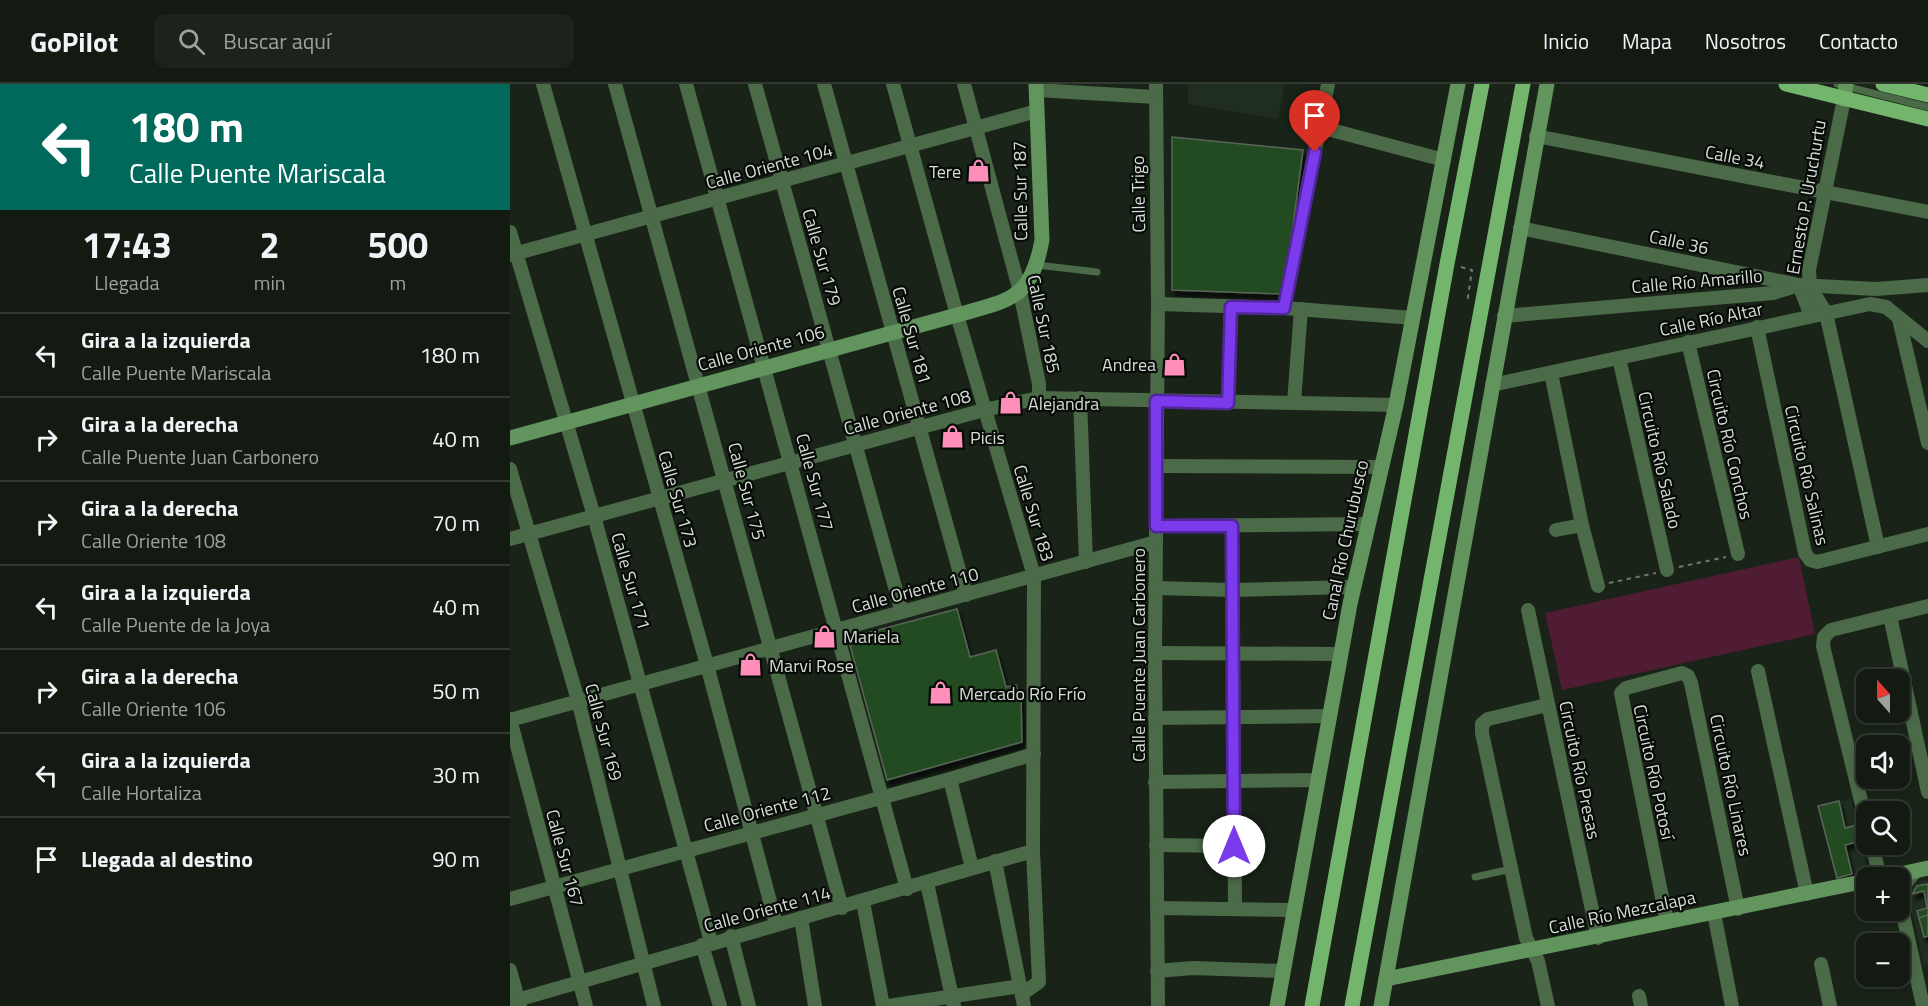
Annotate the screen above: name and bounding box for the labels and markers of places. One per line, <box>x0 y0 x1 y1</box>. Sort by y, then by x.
pin <box>1289 90 1340 152</box>
place label: Tere <box>929 158 961 185</box>
shop icon: Tere <box>966 158 992 184</box>
place label: Andrea <box>1102 351 1156 378</box>
shop icon: Andrea <box>1161 351 1187 377</box>
shop icon: Alejandra <box>997 390 1023 416</box>
place label: Alejandra <box>1028 390 1099 417</box>
shop icon: Picis <box>939 424 965 450</box>
place label: Picis <box>970 424 1005 451</box>
shop icon: Mariela <box>812 623 838 649</box>
place label: Mariela <box>843 623 900 650</box>
shop icon: Marvi Rose <box>738 652 764 678</box>
place label: Marvi Rose <box>769 652 854 679</box>
shop icon: Mercado Río Frío <box>928 680 954 706</box>
place label: Mercado Río Frío <box>959 680 1086 707</box>

